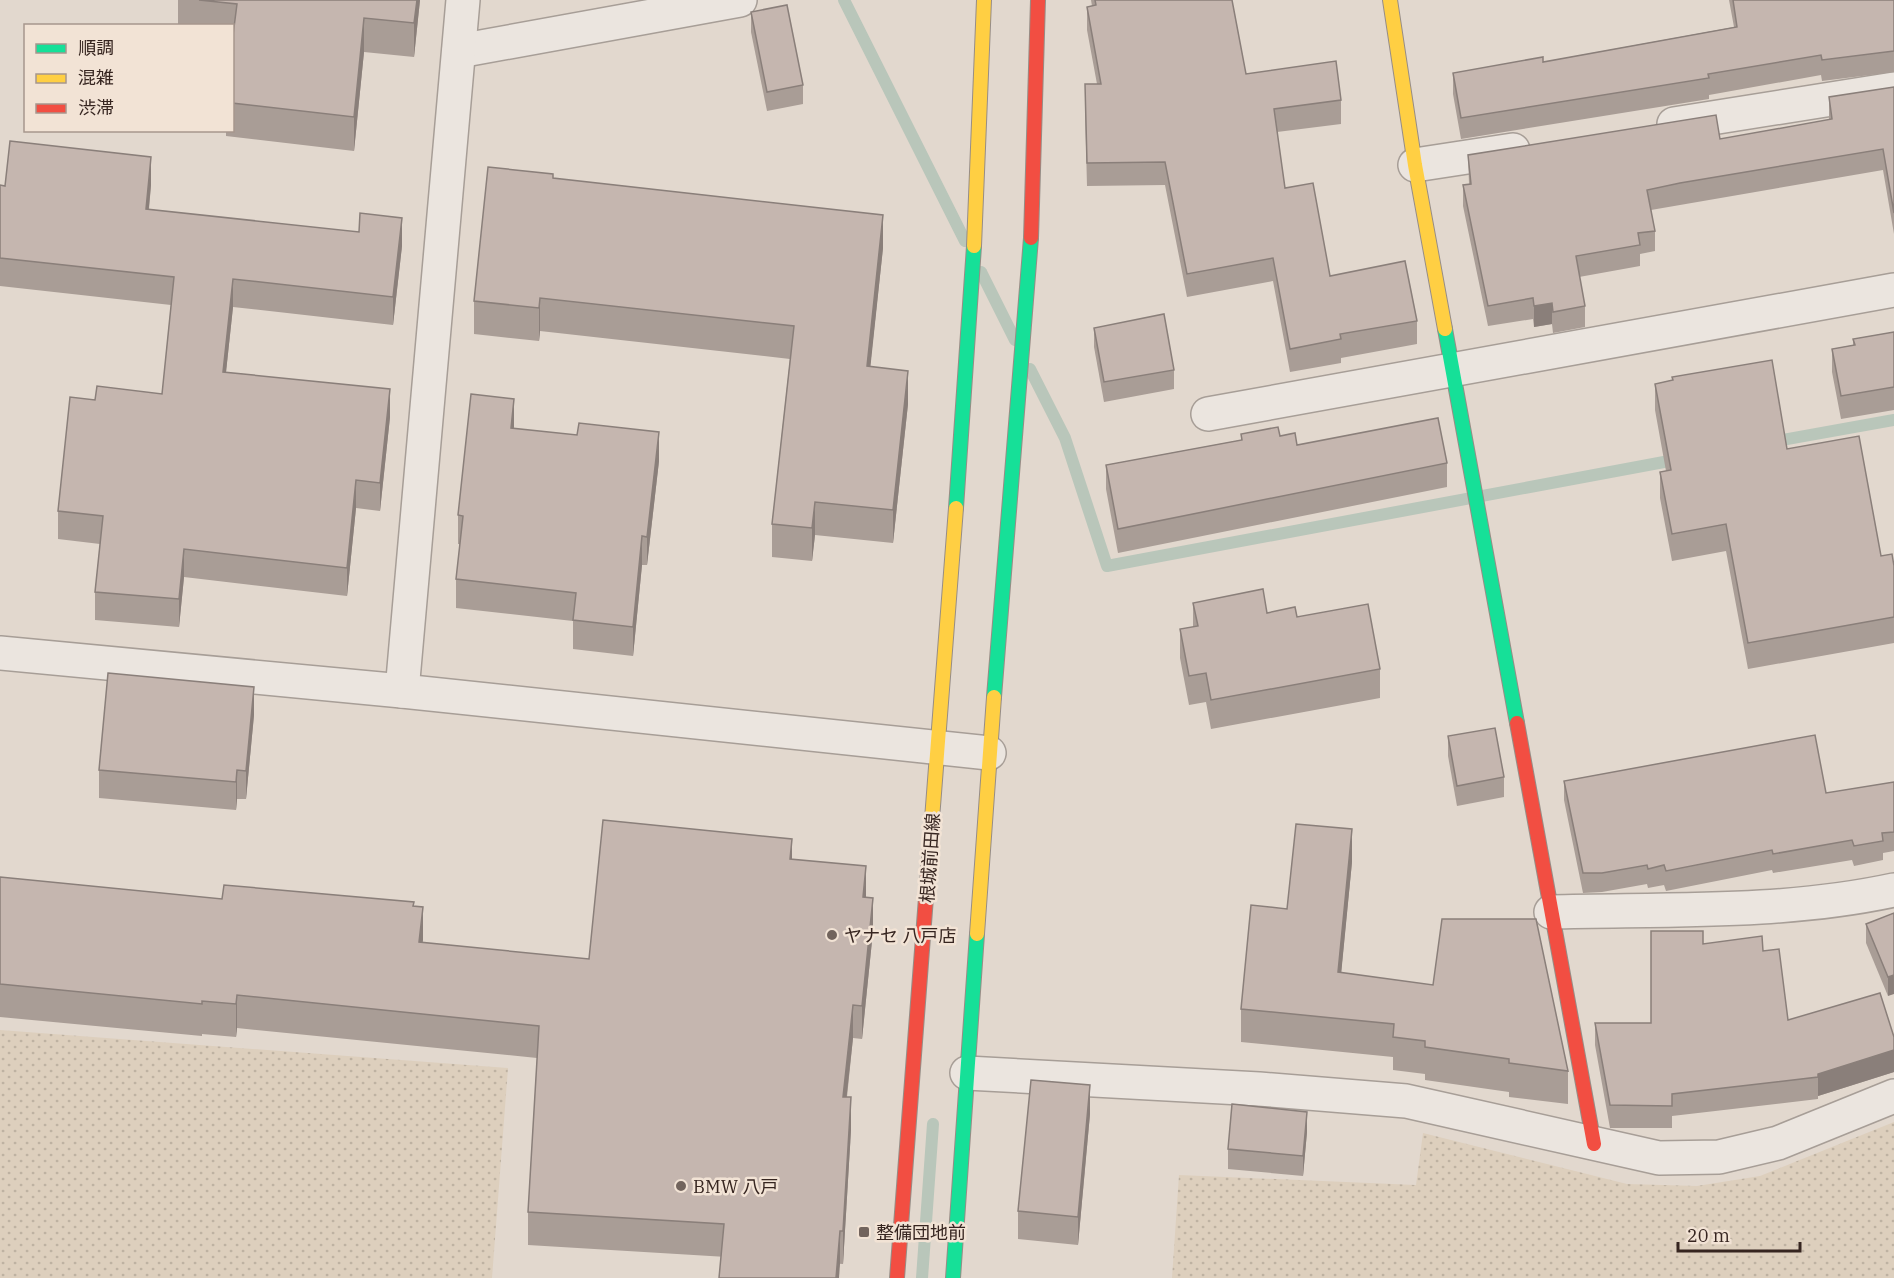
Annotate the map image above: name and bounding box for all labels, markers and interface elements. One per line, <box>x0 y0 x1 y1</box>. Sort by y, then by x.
legend <box>24 24 234 132</box>
text: 順調 <box>78 36 114 59</box>
text: 混雑 <box>78 66 114 89</box>
text: 渋滞 <box>78 96 114 119</box>
street label: 根城前田線 <box>915 812 945 904</box>
place label: ヤナセ 八戸店 <box>844 924 956 947</box>
marker: ヤナセ 八戸店 <box>825 928 839 942</box>
place label: BMW 八戸 <box>693 1175 778 1198</box>
marker: BMW 八戸 <box>674 1179 688 1193</box>
scale bar <box>1678 1215 1800 1253</box>
place label: 整備団地前 <box>876 1221 966 1244</box>
text: 20 m <box>1687 1224 1730 1247</box>
marker: 整備団地前 <box>857 1225 871 1239</box>

